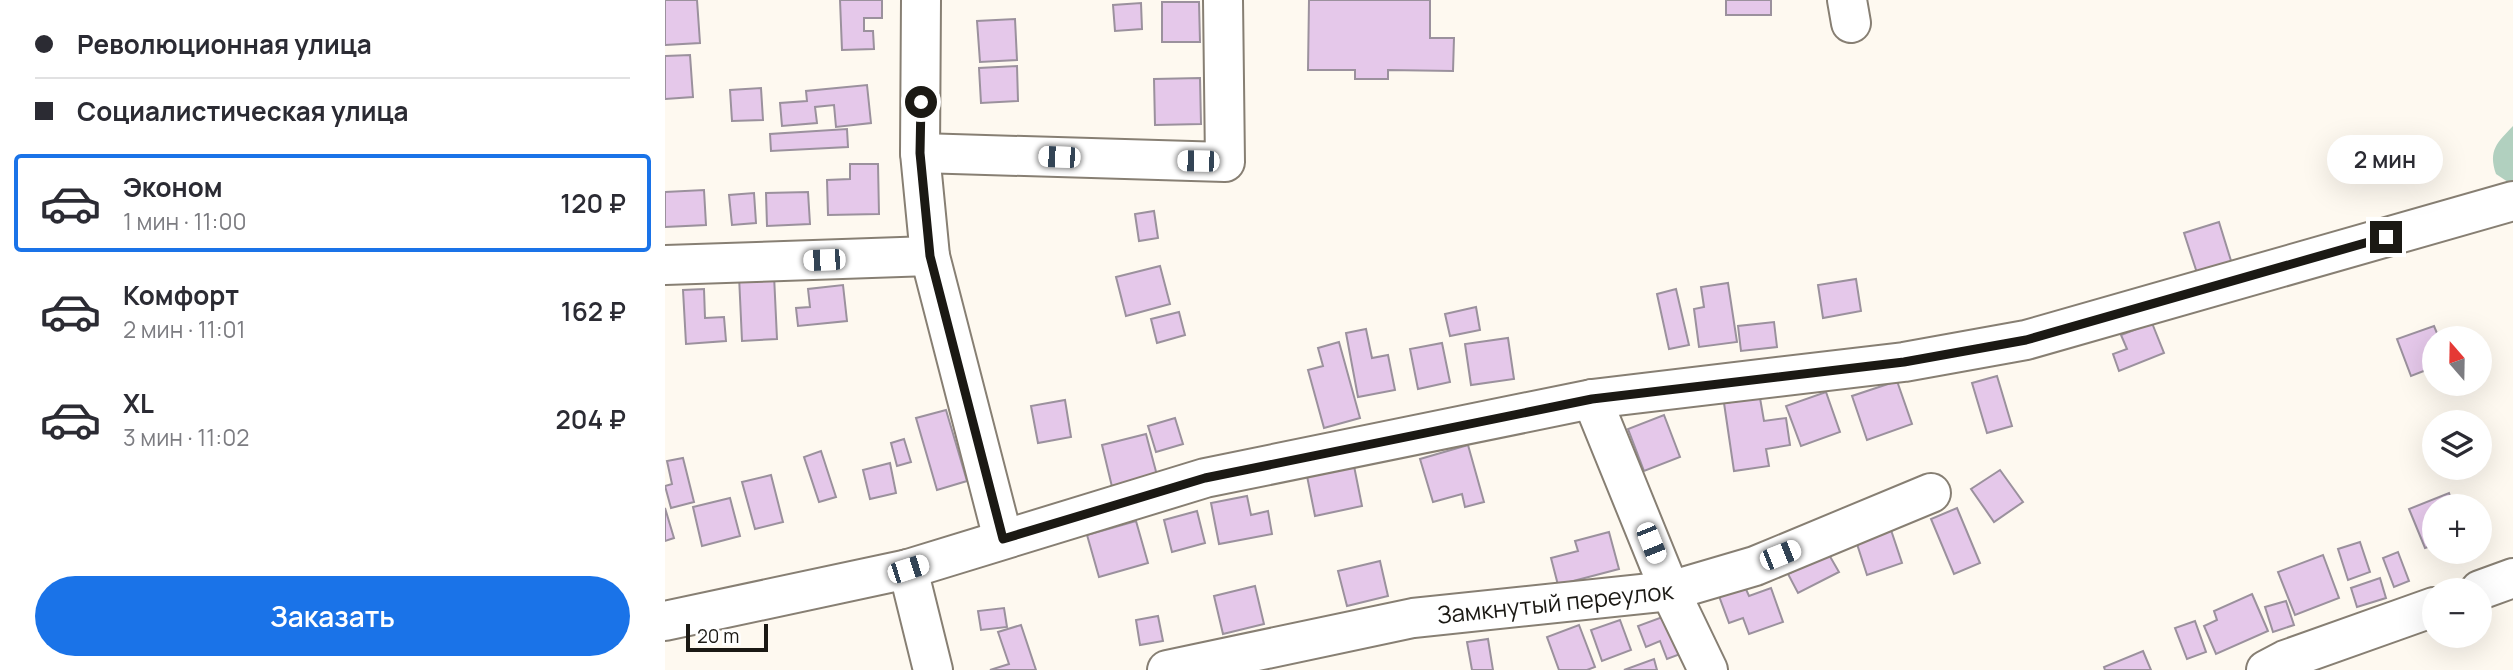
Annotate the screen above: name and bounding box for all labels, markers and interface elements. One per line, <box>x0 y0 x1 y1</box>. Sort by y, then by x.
text: Революционная улица <box>77 26 372 62</box>
route start <box>905 86 937 118</box>
text: Социалистическая улица <box>77 93 408 129</box>
callout: 2 мин <box>2328 135 2444 184</box>
text: 2 мин <box>2354 143 2416 175</box>
car <box>1038 146 1081 168</box>
car <box>1177 150 1220 172</box>
text: Эконом <box>123 169 223 205</box>
icon: car <box>39 172 102 235</box>
text: 120 ₽ <box>560 185 626 221</box>
text: 1 мин · 11:00 <box>123 205 246 237</box>
route end <box>2370 221 2402 253</box>
car <box>803 249 846 271</box>
text: Комфорт <box>123 277 239 313</box>
icon: car <box>39 280 102 343</box>
text: 162 ₽ <box>561 293 626 329</box>
text: 2 мин · 11:01 <box>123 313 246 345</box>
north arrow <box>2422 326 2492 396</box>
map controls <box>2422 326 2492 648</box>
text: XL <box>123 385 154 421</box>
icon: car <box>39 388 102 451</box>
text: 204 ₽ <box>555 401 626 437</box>
button: layers <box>2422 410 2492 480</box>
text: 3 мин · 11:02 <box>123 421 249 453</box>
button: + <box>2422 494 2492 564</box>
car <box>1634 520 1669 566</box>
car <box>1757 537 1804 573</box>
car <box>885 553 932 585</box>
street label: Замкнутый переулок <box>1435 573 1676 631</box>
button: Заказать <box>35 576 630 656</box>
button: − <box>2422 578 2492 648</box>
scale bar <box>686 621 768 653</box>
text: 20 m <box>697 623 739 649</box>

